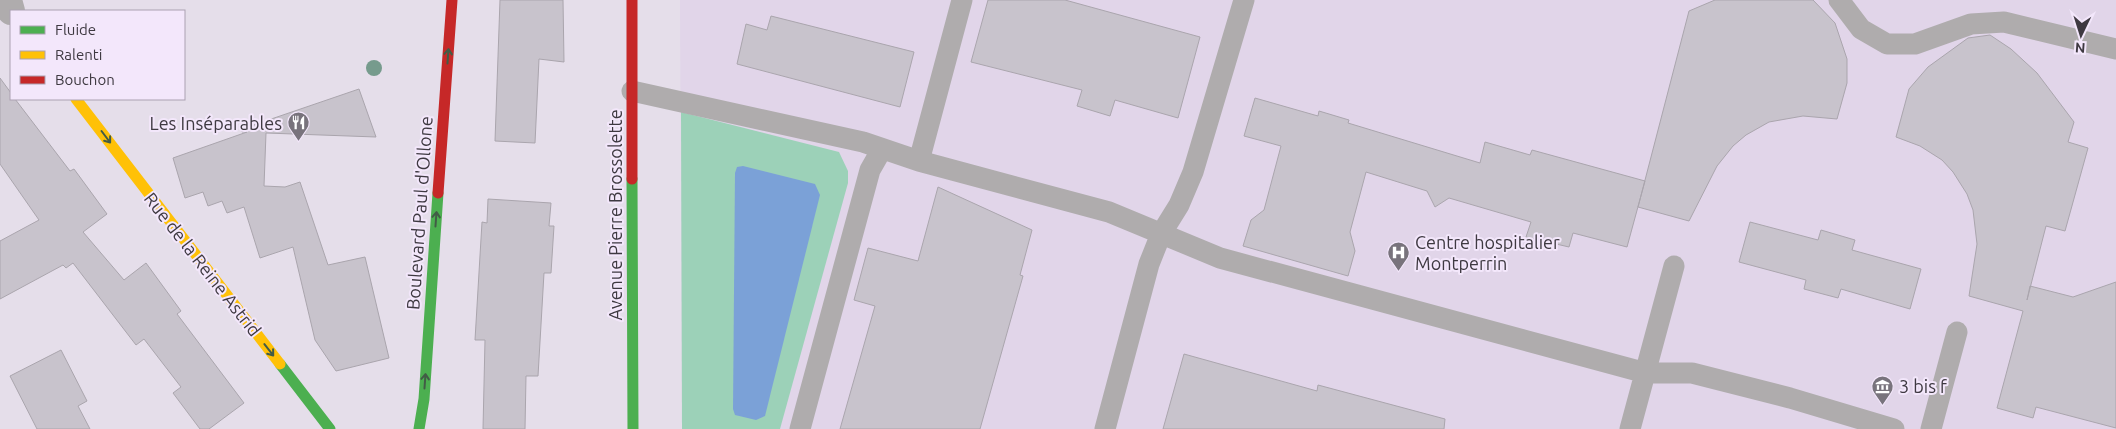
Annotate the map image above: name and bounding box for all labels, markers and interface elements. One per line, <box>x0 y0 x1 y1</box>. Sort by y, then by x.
legend <box>10 10 185 100</box>
north arrow <box>2056 10 2106 60</box>
text: Fluide <box>55 21 96 38</box>
text: N <box>2074 40 2086 56</box>
text: Ralenti <box>55 46 102 63</box>
one-way arrow <box>443 49 452 65</box>
text: Bouchon <box>55 71 115 88</box>
street label: Avenue Pierre Brossolette <box>605 109 625 321</box>
restaurant icon: Les Inséparables <box>286 111 310 142</box>
place label: Les Inséparables <box>150 113 282 133</box>
street label: Boulevard Paul d'Ollone <box>402 115 436 311</box>
one-way arrow <box>100 131 111 144</box>
street label: Rue de la Reine Astrid <box>141 188 265 340</box>
one-way arrow <box>432 211 441 227</box>
place label: Centre hospitalier Montperrin <box>1415 232 1560 273</box>
hospital icon: Centre hospitalier Montperrin <box>1387 240 1411 271</box>
one-way arrow <box>263 343 274 356</box>
one-way arrow <box>420 373 430 389</box>
museum icon: 3 bis f <box>1871 374 1895 405</box>
place label: 3 bis f <box>1899 376 1947 396</box>

